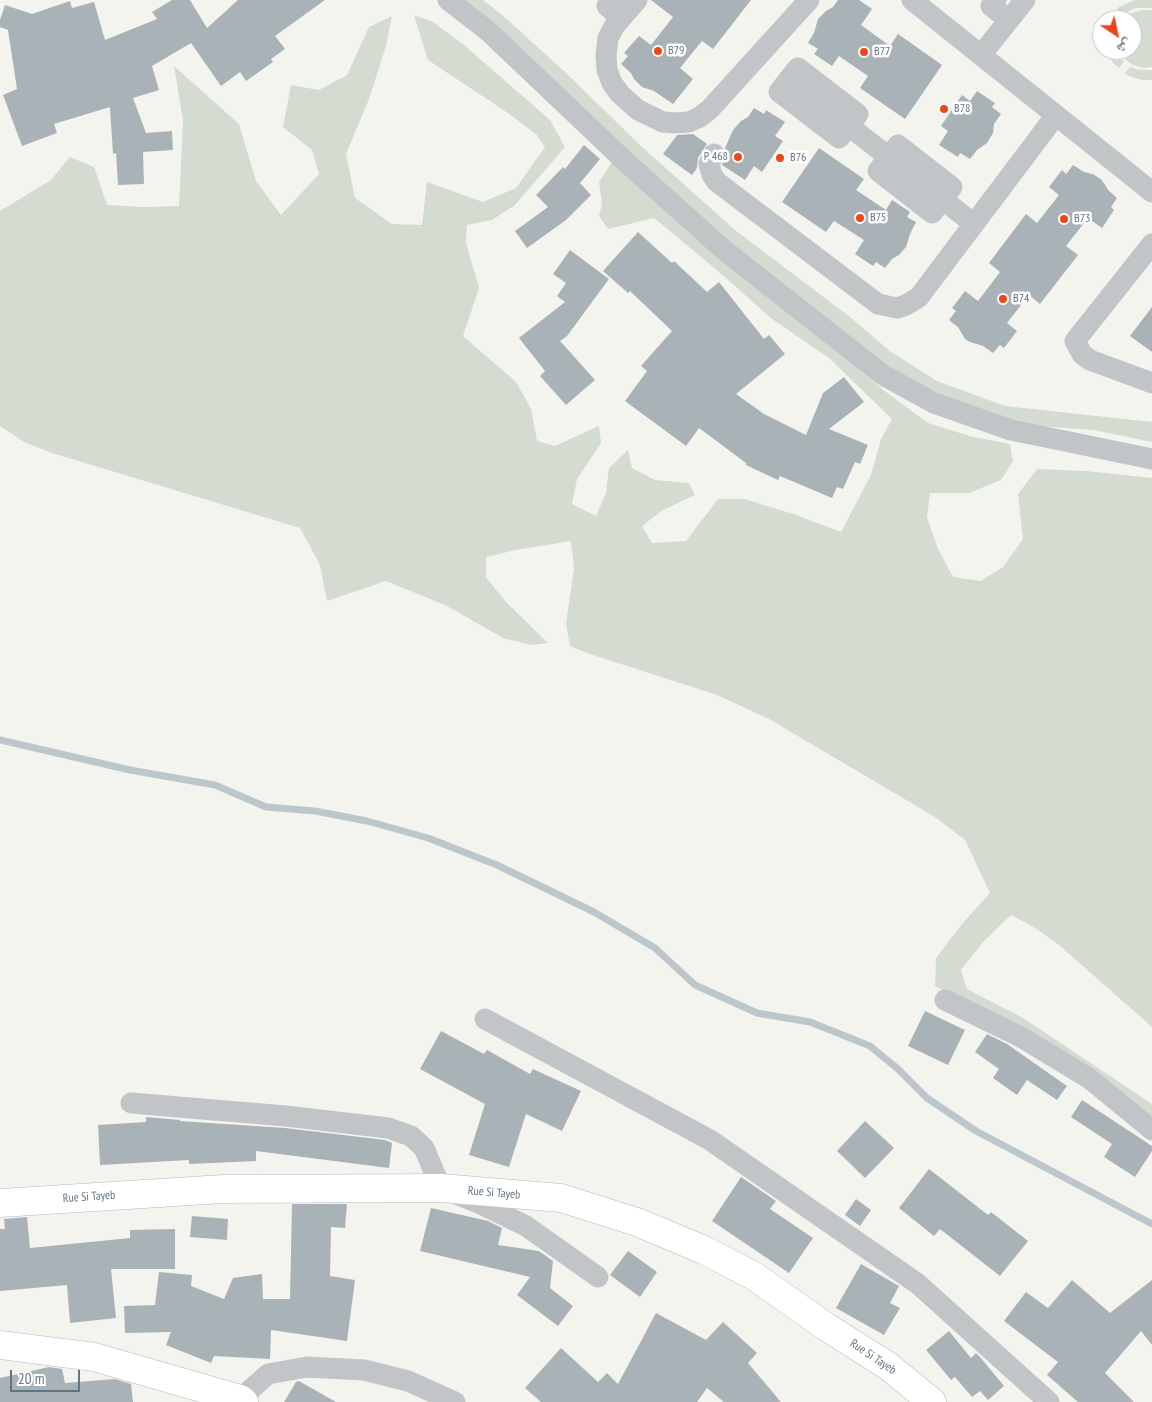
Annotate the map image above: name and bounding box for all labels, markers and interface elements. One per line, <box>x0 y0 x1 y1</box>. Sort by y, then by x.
north arrow <box>1092 10 1142 60</box>
text: ش <box>1114 35 1136 58</box>
place label: B79 <box>668 44 684 58</box>
marker: B79 <box>652 45 664 57</box>
place label: B77 <box>874 45 890 59</box>
marker: B77 <box>858 46 870 58</box>
place label: B78 <box>954 102 970 116</box>
marker: B78 <box>938 103 950 115</box>
place label: P 468 <box>704 150 728 164</box>
marker: P 468 <box>732 151 744 163</box>
place label: B76 <box>790 151 806 165</box>
marker: B76 <box>774 152 786 164</box>
place label: B75 <box>870 211 886 225</box>
marker: B75 <box>854 212 866 224</box>
place label: B73 <box>1074 212 1090 226</box>
marker: B73 <box>1058 213 1070 225</box>
place label: B74 <box>1013 292 1029 306</box>
marker: B74 <box>997 293 1009 305</box>
street label: Rue Si Tayeb <box>467 1184 521 1202</box>
street label: Rue Si Tayeb <box>62 1188 116 1206</box>
street label: Rue Si Tayeb <box>847 1336 899 1378</box>
scale bar <box>12 1360 82 1392</box>
text: 20 m <box>18 1369 44 1388</box>

